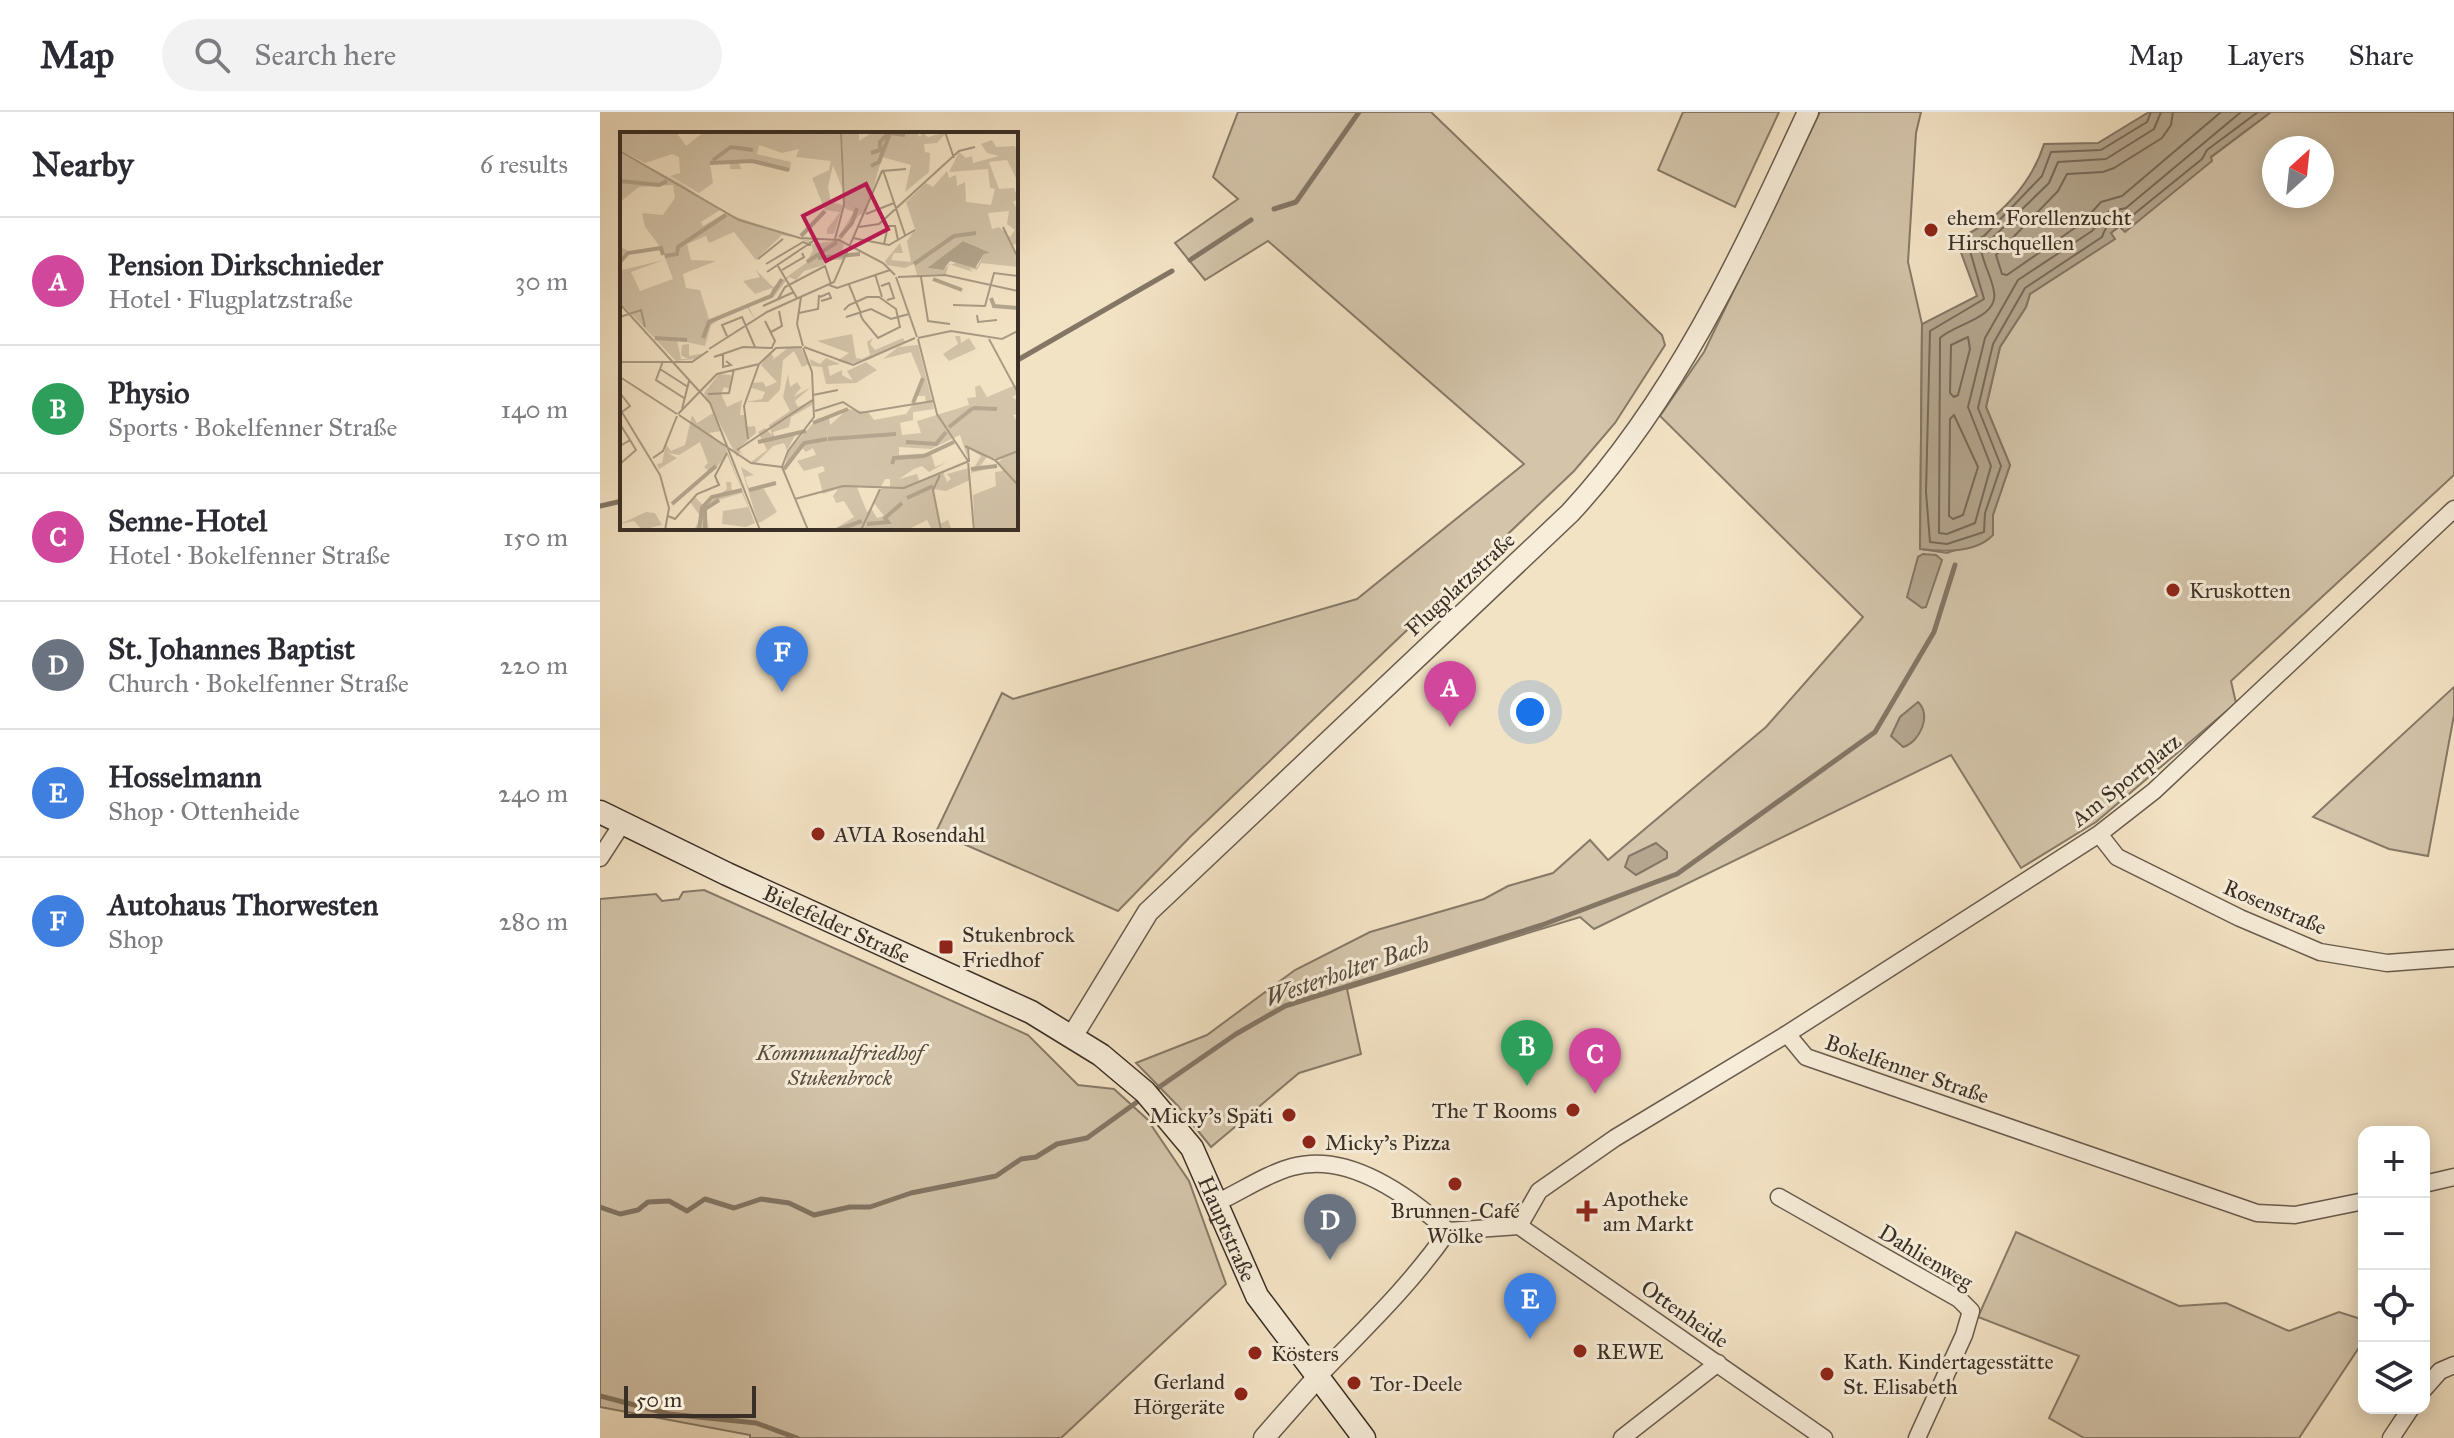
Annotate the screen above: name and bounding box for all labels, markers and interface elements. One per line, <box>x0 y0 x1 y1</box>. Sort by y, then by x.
search box <box>162 19 722 91</box>
text: Map <box>40 32 114 78</box>
icon: search <box>190 33 234 77</box>
text: Search here <box>254 37 396 73</box>
text: Map <box>2128 38 2183 73</box>
text: Layers <box>2227 38 2305 73</box>
text: Share <box>2349 38 2414 73</box>
inset map <box>620 132 1018 530</box>
north arrow <box>2262 136 2334 208</box>
text: Nearby <box>32 144 134 185</box>
text: 6 results <box>480 148 568 180</box>
place label: ehem. Forellenzucht Hirschquellen <box>1947 204 2132 256</box>
marker: ehem. Forellenzucht Hirschquellen <box>1922 221 1940 239</box>
text: Pension Dirkschnieder <box>108 247 383 283</box>
text: A <box>49 265 67 297</box>
text: 30 m <box>515 265 568 297</box>
text: Hotel · Flugplatzstraße <box>108 283 353 315</box>
text: Physio <box>108 375 190 411</box>
text: B <box>49 393 67 425</box>
text: 140 m <box>501 393 568 425</box>
text: Sports · Bokelfenner Straße <box>108 411 397 443</box>
text: Senne-Hotel <box>108 503 267 539</box>
text: C <box>49 521 67 553</box>
text: 150 m <box>503 521 568 553</box>
street label: Flugplatzstraße <box>1400 526 1520 642</box>
text: Hotel · Bokelfenner Straße <box>108 539 390 571</box>
place label: Kruskotten <box>2189 577 2291 604</box>
marker: Kruskotten <box>2164 581 2182 599</box>
pin: F <box>756 626 808 692</box>
text: St. Johannes Baptist <box>108 631 355 667</box>
text: D <box>48 649 68 681</box>
text: 220 m <box>500 649 568 681</box>
pin: A <box>1424 661 1476 727</box>
text: Church · Bokelfenner Straße <box>108 667 409 699</box>
your location <box>1510 692 1550 732</box>
street label: Am Sportplatz <box>2065 728 2186 833</box>
text: Hosselmann <box>108 759 262 795</box>
text: E <box>49 777 67 809</box>
text: 240 m <box>498 777 568 809</box>
text: Shop · Ottenheide <box>108 795 300 827</box>
place label: AVIA Rosendahl <box>833 821 986 848</box>
marker: AVIA Rosendahl <box>809 825 827 843</box>
street label: Rosenstraße <box>2219 873 2331 941</box>
street label: Bielefelder Straße <box>759 879 915 969</box>
text: Autohaus Thorwesten <box>108 887 378 923</box>
text: F <box>50 905 67 937</box>
text: 280 m <box>499 905 568 937</box>
place label: Stukenbrock Friedhof <box>962 921 1075 973</box>
text: Shop <box>108 923 164 955</box>
water label: Westerholter Bach <box>1261 929 1433 1013</box>
marker: Stukenbrock Friedhof <box>937 938 955 956</box>
pin: B <box>1501 1020 1553 1086</box>
pin: C <box>1569 1028 1621 1094</box>
street label: Bokelfenner Straße <box>1821 1028 1993 1110</box>
park label: Kommunalfriedhof Stukenbrock <box>755 1039 929 1091</box>
place label: The T Rooms <box>1432 1097 1557 1124</box>
marker: The T Rooms <box>1564 1101 1582 1119</box>
place label: Micky's Späti <box>1149 1102 1273 1129</box>
marker: Micky's Späti <box>1280 1106 1298 1124</box>
map controls <box>2358 1126 2430 1414</box>
button: + <box>2358 1126 2430 1198</box>
place label: Micky's Pizza <box>1325 1129 1451 1156</box>
marker: Micky's Pizza <box>1300 1133 1318 1151</box>
street label: Hauptstraße <box>1192 1172 1262 1286</box>
marker: Brunnen-Café Wölke <box>1446 1175 1464 1193</box>
place label: Apotheke am Markt <box>1602 1185 1694 1237</box>
pin: D <box>1304 1194 1356 1260</box>
place label: Brunnen-Café Wölke <box>1390 1197 1520 1249</box>
button: − <box>2358 1198 2430 1270</box>
marker: Apotheke am Markt <box>1578 1202 1596 1220</box>
street label: Dahlienweg <box>1874 1218 1979 1296</box>
button: locate <box>2358 1270 2430 1342</box>
pin: E <box>1504 1273 1556 1339</box>
street label: Ottenheide <box>1636 1274 1734 1354</box>
place label: REWE <box>1596 1338 1664 1365</box>
place label: Kösters <box>1271 1340 1339 1367</box>
marker: REWE <box>1571 1342 1589 1360</box>
button: layers <box>2358 1342 2430 1414</box>
marker: Kösters <box>1246 1344 1264 1362</box>
place label: Kath. Kindertagesstätte St. Elisabeth <box>1843 1348 2054 1400</box>
marker: Kath. Kindertagesstätte St. Elisabeth <box>1818 1365 1836 1383</box>
place label: Gerland Hörgeräte <box>1133 1368 1225 1420</box>
place label: Tor-Deele <box>1370 1370 1462 1397</box>
marker: Tor-Deele <box>1345 1374 1363 1392</box>
scale bar <box>624 1382 756 1418</box>
marker: Gerland Hörgeräte <box>1232 1385 1250 1403</box>
text: 50 m <box>636 1386 682 1413</box>

